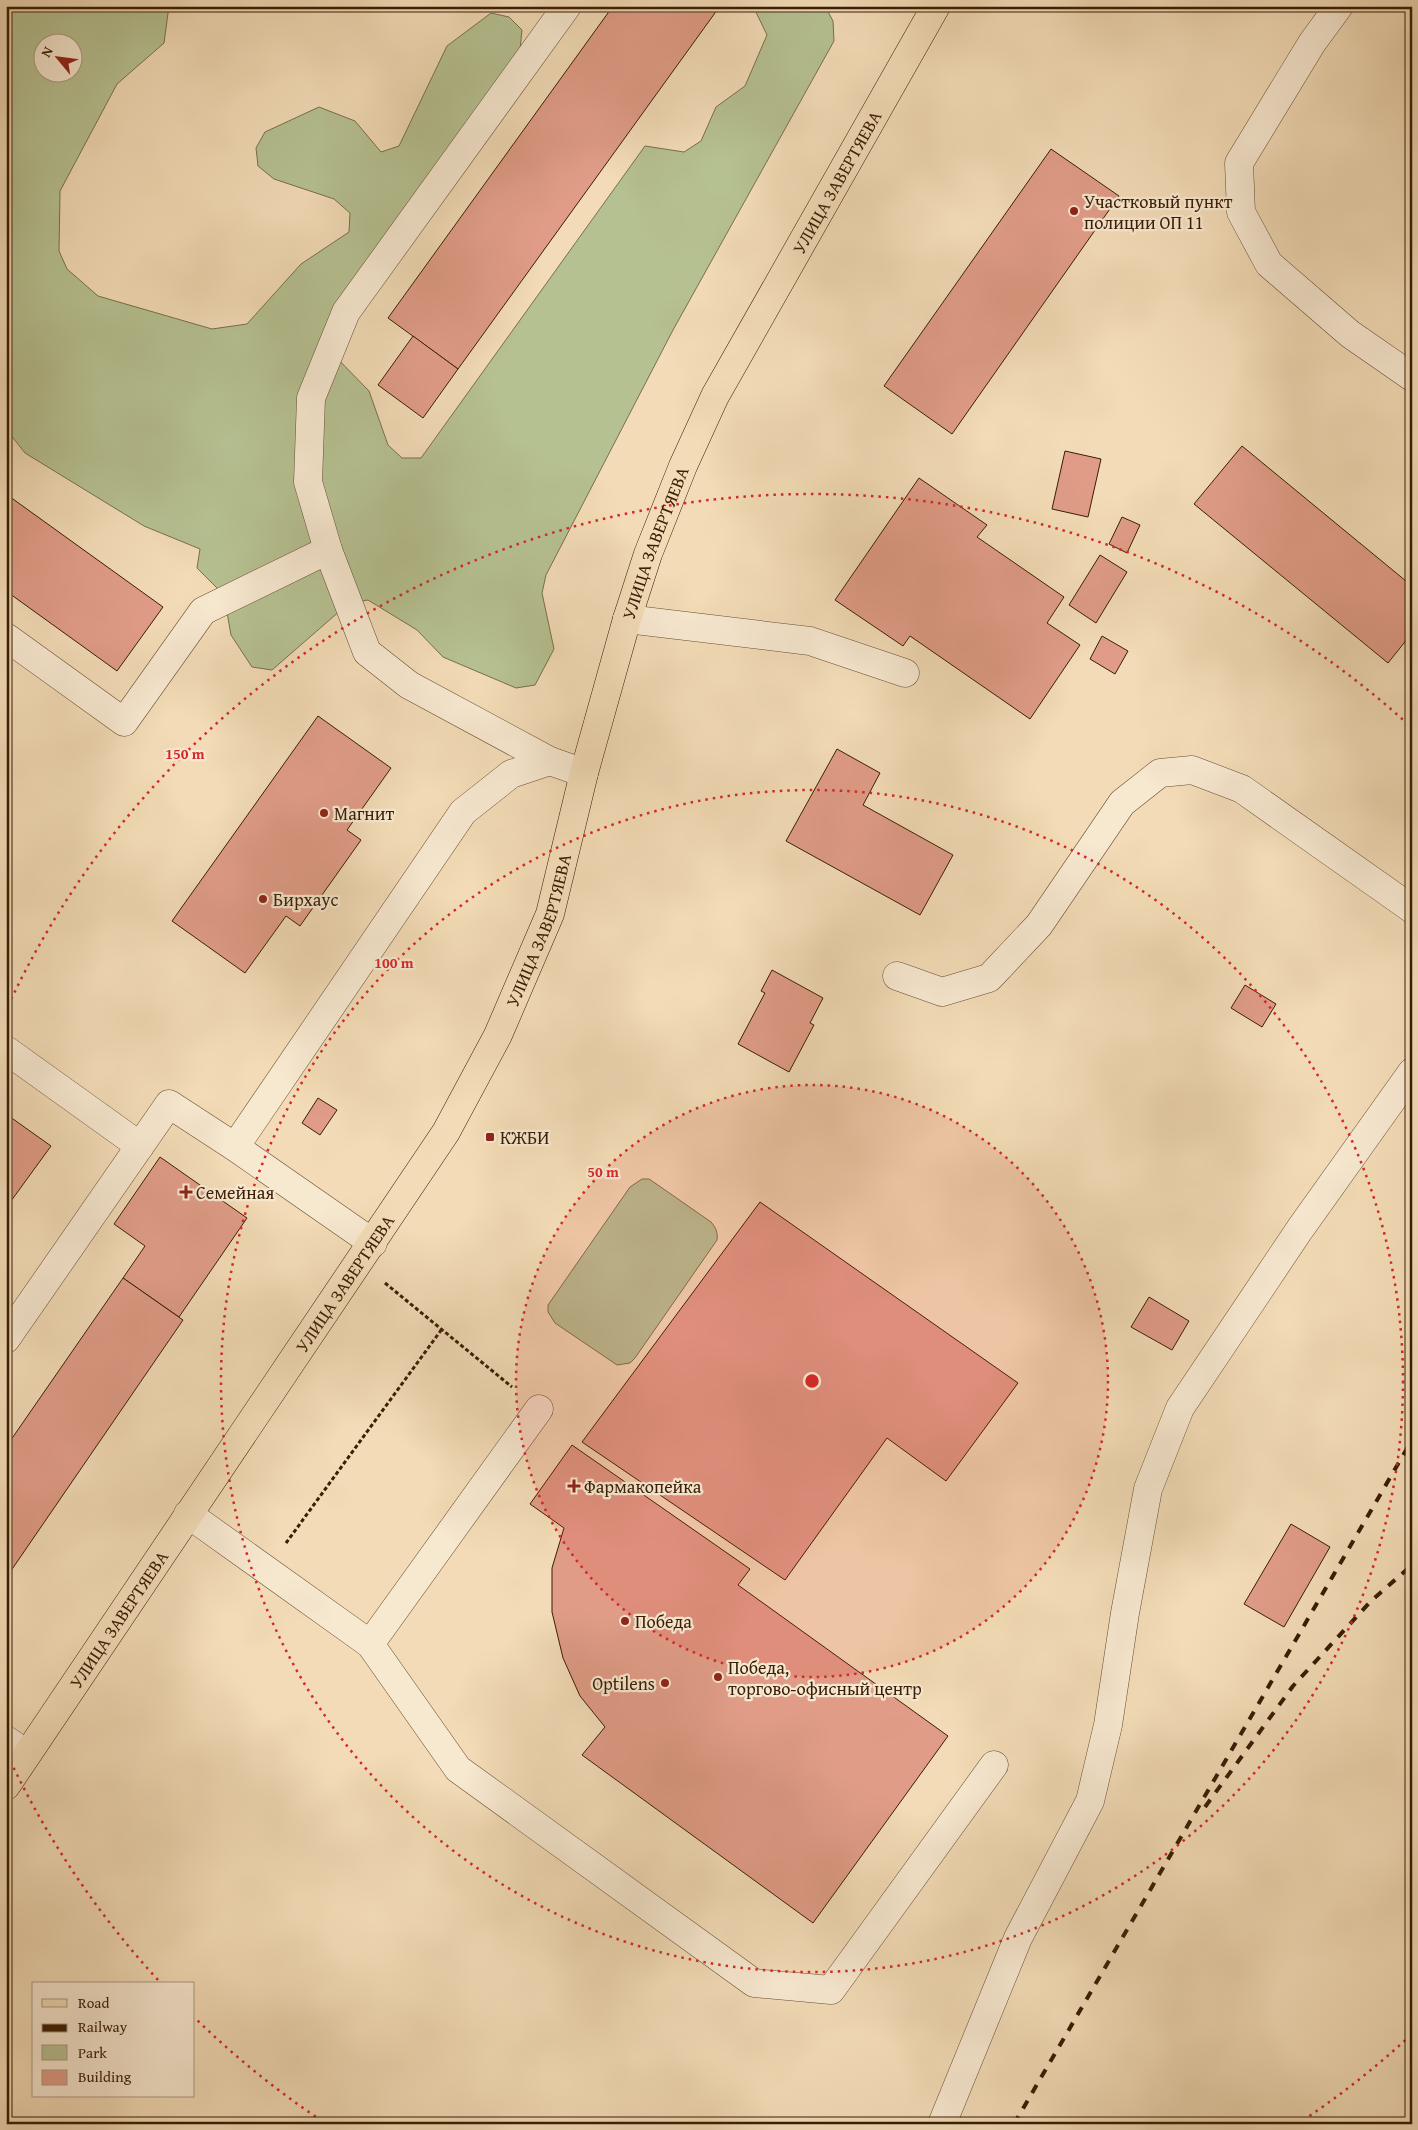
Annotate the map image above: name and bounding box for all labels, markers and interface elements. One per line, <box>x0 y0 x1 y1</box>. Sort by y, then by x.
north arrow <box>32 32 82 82</box>
text: N <box>36 42 58 61</box>
street label: УЛИЦА ЗАВЕРТЯЕВА <box>785 105 888 259</box>
place label: Участковый пункт полиции ОП 11 <box>1084 188 1233 236</box>
marker: Участковый пункт полиции ОП 11 <box>1068 205 1080 217</box>
street label: УЛИЦА ЗАВЕРТЯЕВА <box>614 462 695 623</box>
text: 150 m <box>165 743 205 764</box>
place label: Магнит <box>334 800 394 827</box>
marker: Магнит <box>318 807 330 819</box>
street label: УЛИЦА ЗАВЕРТЯЕВА <box>498 851 578 1011</box>
place label: Бирхаус <box>273 886 339 913</box>
marker: Бирхаус <box>257 893 269 905</box>
text: 100 m <box>374 952 414 973</box>
place label: КЖБИ <box>500 1124 549 1151</box>
marker: КЖБИ <box>484 1131 496 1143</box>
text: 50 m <box>587 1161 619 1182</box>
place label: Семейная <box>196 1179 274 1206</box>
marker: Семейная <box>180 1186 192 1198</box>
street label: УЛИЦА ЗАВЕРТЯЕВА <box>288 1209 401 1358</box>
centre of rings <box>803 1372 821 1390</box>
place label: Фармакопейка <box>584 1473 702 1500</box>
marker: Фармакопейка <box>568 1480 580 1492</box>
street label: УЛИЦА ЗАВЕРТЯЕВА <box>62 1545 174 1694</box>
place label: Победа <box>635 1608 692 1635</box>
marker: Победа <box>619 1615 631 1627</box>
place label: Победа, торгово-офисный центр <box>728 1654 922 1702</box>
place label: Optilens <box>592 1670 655 1697</box>
marker: Победа, торгово-офисный центр <box>712 1671 724 1683</box>
marker: Optilens <box>659 1677 671 1689</box>
legend <box>32 1982 195 2098</box>
text: Road <box>78 1992 109 2013</box>
text: Railway <box>78 2016 128 2037</box>
text: Park <box>78 2042 107 2063</box>
text: Building <box>78 2066 132 2087</box>

